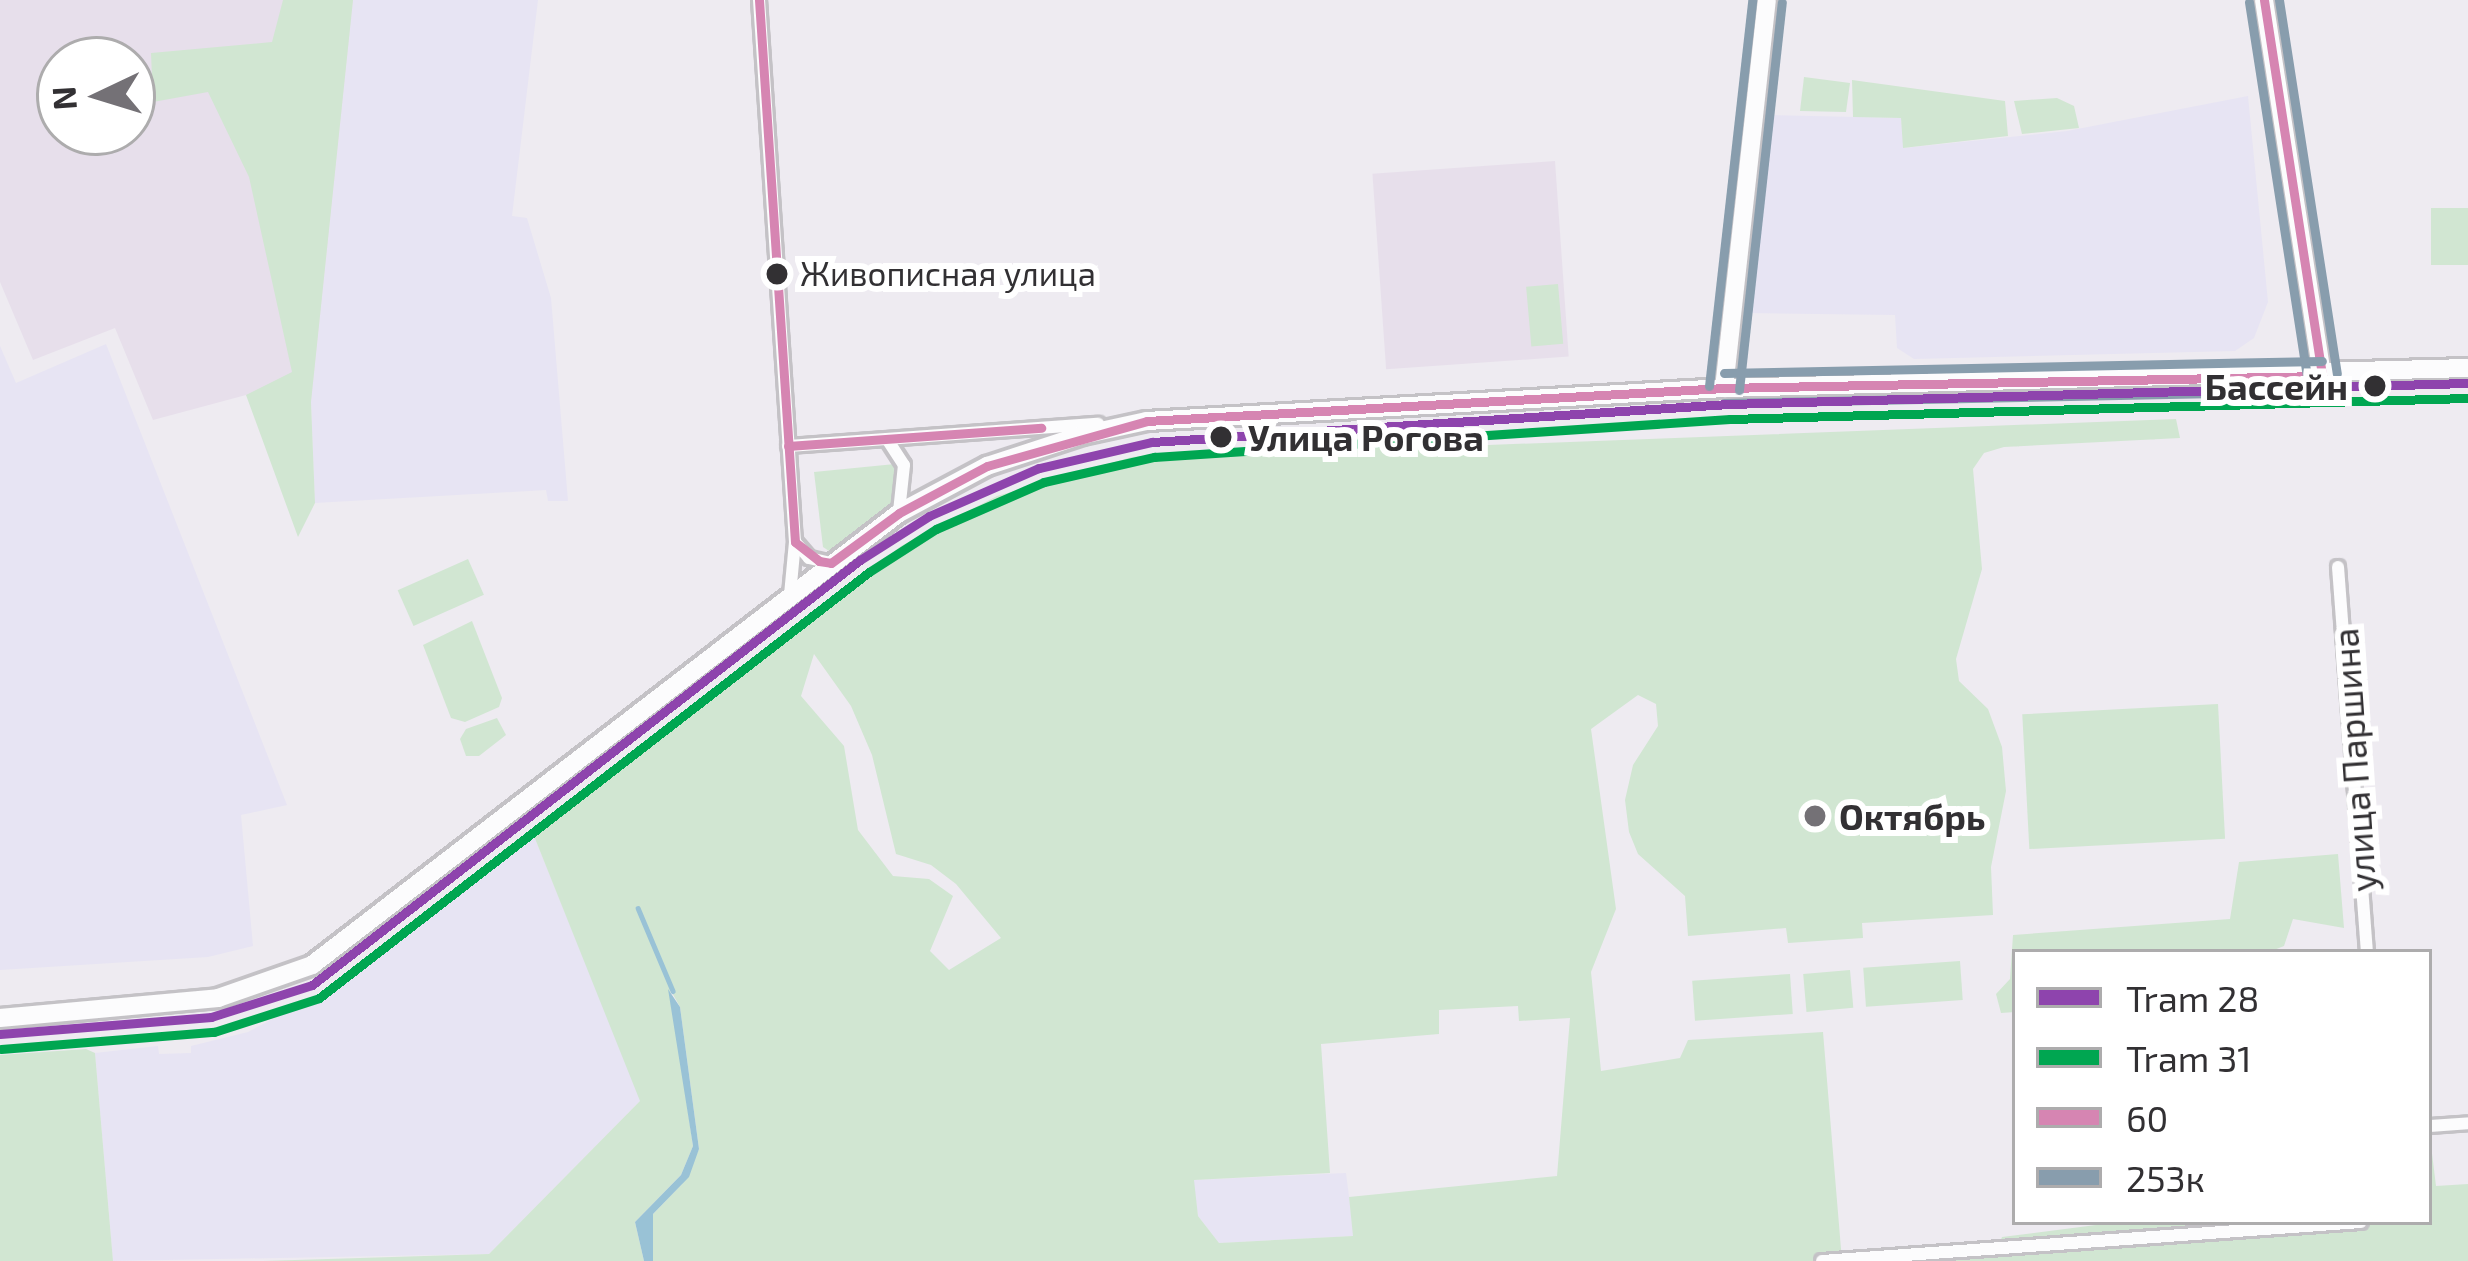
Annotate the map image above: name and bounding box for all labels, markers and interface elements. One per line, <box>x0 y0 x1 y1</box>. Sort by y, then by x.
north arrow <box>36 36 156 156</box>
text: N <box>42 85 84 112</box>
place label: Живописная улица <box>800 254 1096 294</box>
marker: Живописная улица <box>766 263 788 285</box>
place label: Бассейн <box>2205 364 2348 408</box>
marker: Бассейн <box>2359 370 2391 402</box>
place label: Улица Рогова <box>1248 415 1484 459</box>
marker: Улица Рогова <box>1205 421 1237 453</box>
street label: улица Паршина <box>2322 627 2384 893</box>
place label: Октябрь <box>1839 794 1986 838</box>
marker: Октябрь <box>1802 803 1828 829</box>
legend <box>2012 949 2432 1225</box>
text: Tram 28 <box>2126 976 2259 1019</box>
text: Tram 31 <box>2126 1036 2252 1079</box>
text: 60 <box>2126 1096 2168 1139</box>
text: 253к <box>2126 1156 2205 1199</box>

